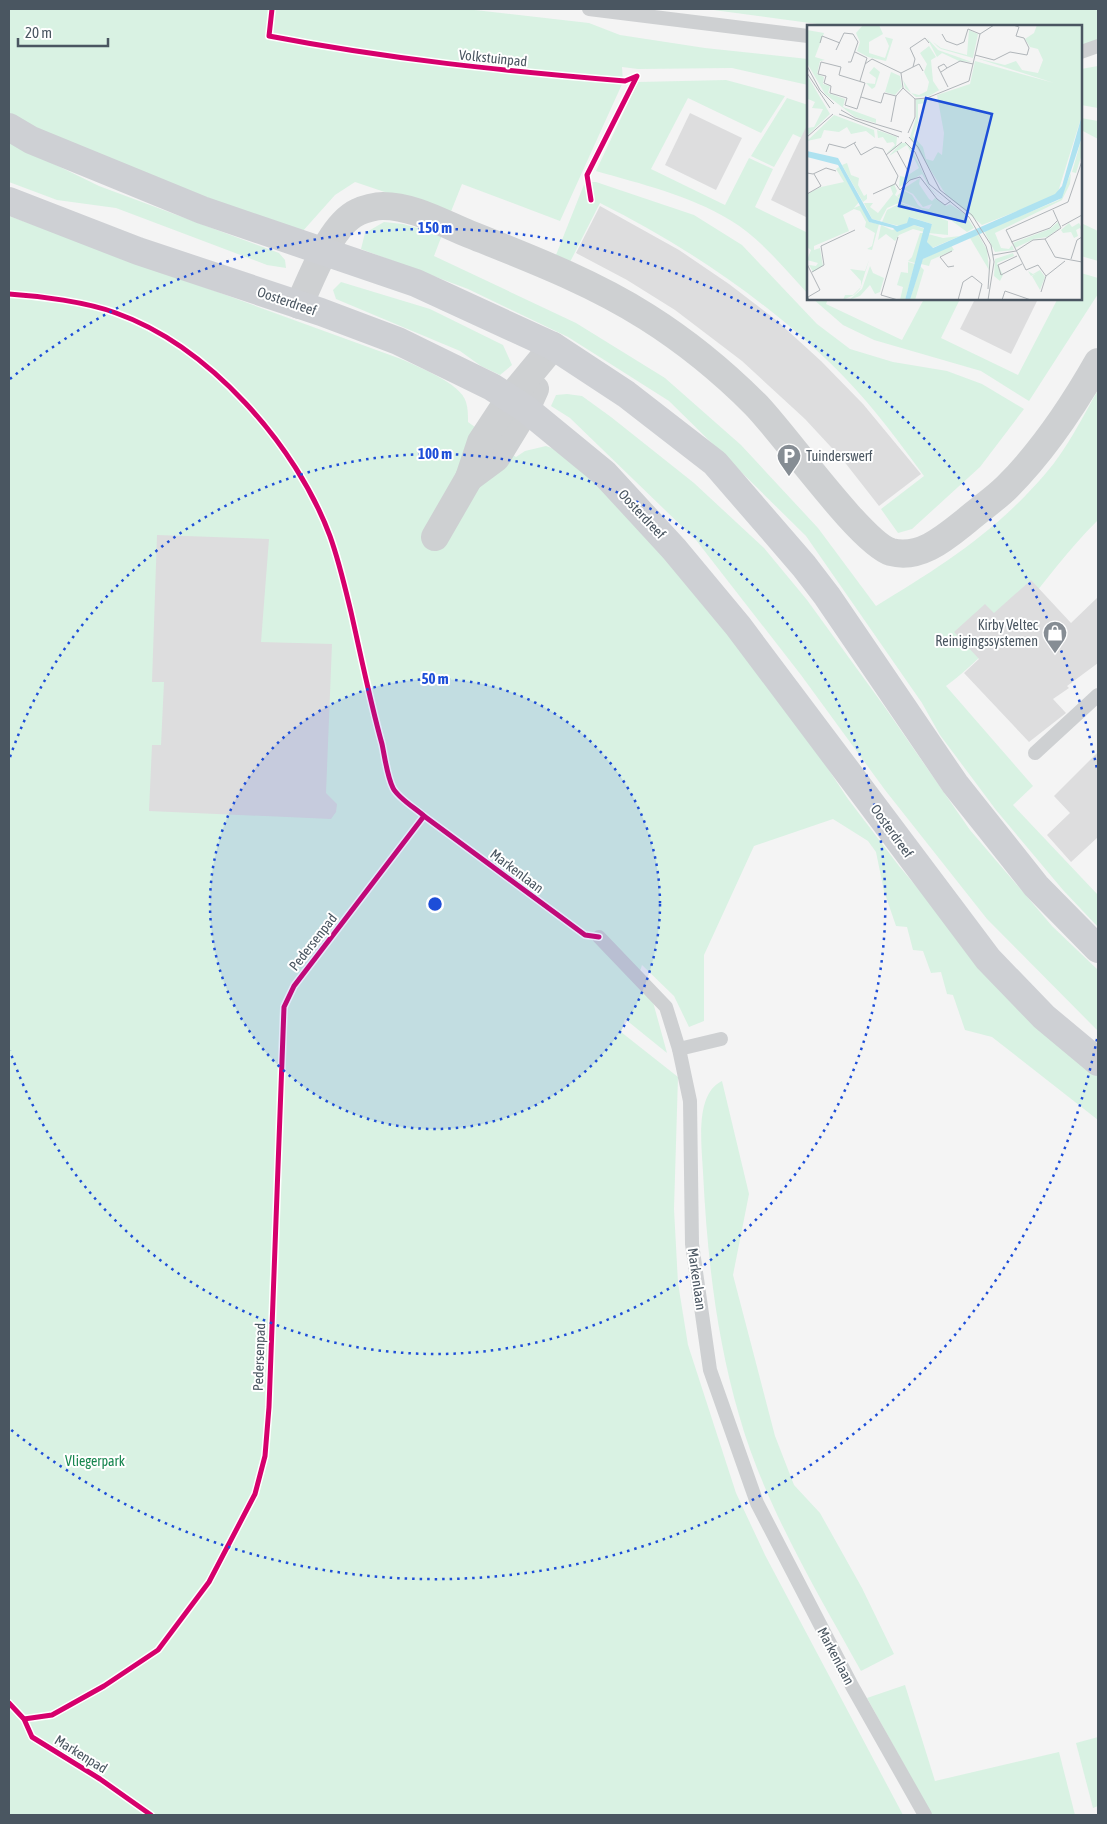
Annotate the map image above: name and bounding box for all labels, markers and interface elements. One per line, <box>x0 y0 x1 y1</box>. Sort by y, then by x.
scale bar <box>18 15 108 47</box>
text: 20 m <box>25 24 52 41</box>
inset map <box>807 25 1082 300</box>
street label: Volkstuinpad <box>458 46 528 70</box>
text: 150 m <box>418 219 452 236</box>
street label: Oosterdreef <box>255 283 319 319</box>
parking icon: Tuinderswerf <box>776 443 802 477</box>
text: 100 m <box>418 445 452 462</box>
place label: Tuinderswerf <box>806 448 873 464</box>
street label: Oosterdreef <box>615 486 669 542</box>
place label: Kirby Veltec Reinigingssystemen <box>935 617 1039 649</box>
shop icon: Kirby Veltec Reinigingssystemen <box>1042 620 1068 654</box>
text: 50 m <box>422 670 449 687</box>
street label: Oosterdreef <box>867 801 917 861</box>
street label: Markenlaan <box>487 846 547 896</box>
centre of rings <box>426 895 444 913</box>
street label: Pedersenpad <box>286 910 340 974</box>
street label: Markenlaan <box>685 1247 709 1311</box>
street label: Pedersenpad <box>250 1323 268 1391</box>
park label: Vliegerpark <box>65 1453 125 1469</box>
street label: Markenlaan <box>814 1625 858 1687</box>
street label: Markenpad <box>52 1732 110 1776</box>

